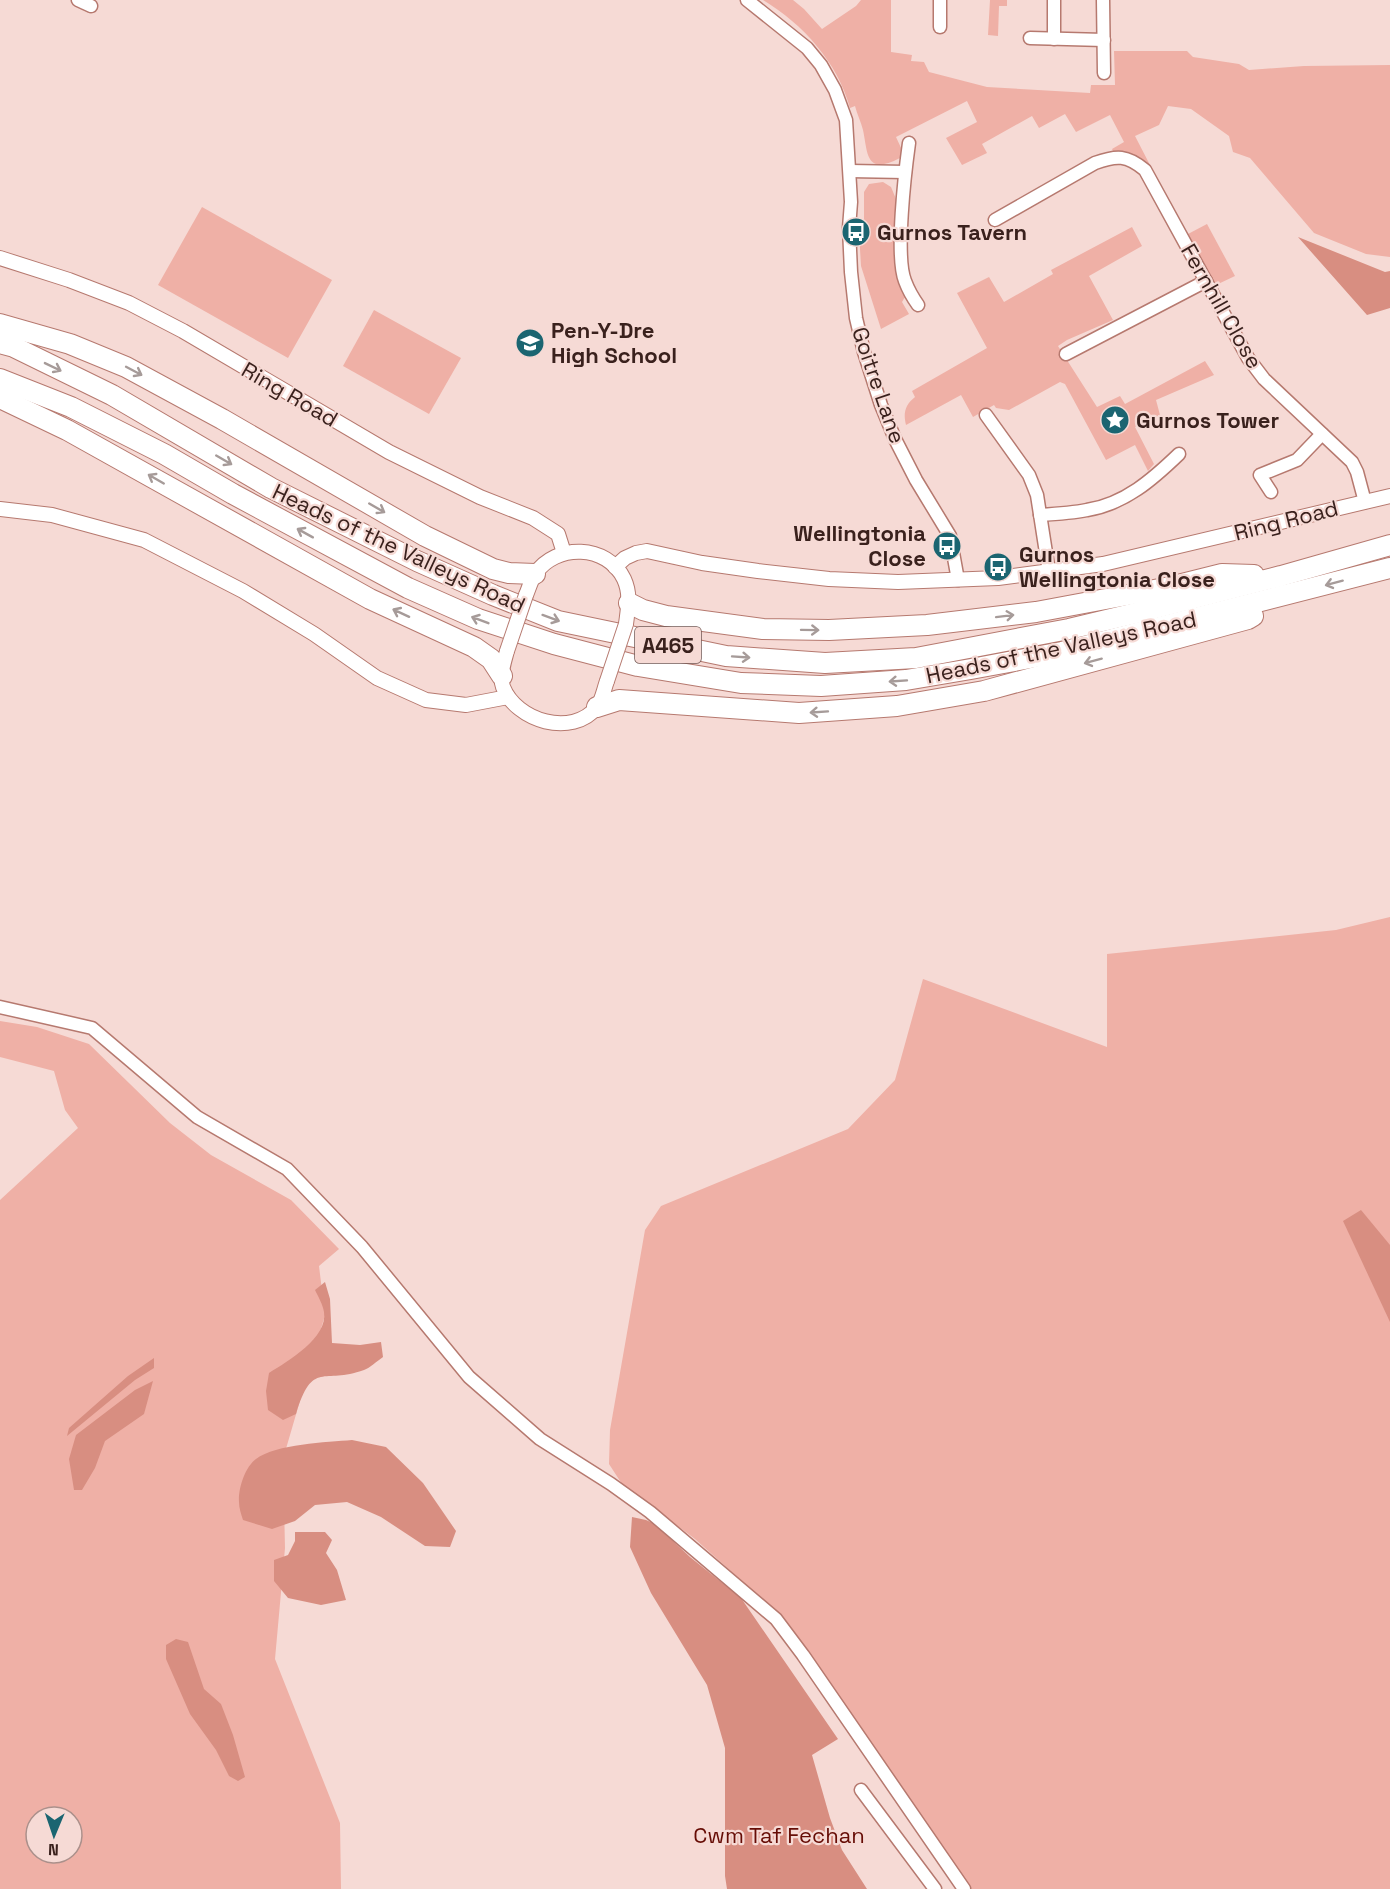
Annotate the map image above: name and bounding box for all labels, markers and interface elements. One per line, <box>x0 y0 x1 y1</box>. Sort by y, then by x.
bus stop icon: Gurnos Tavern <box>840 216 872 248</box>
place label: Gurnos Tavern <box>877 218 1027 246</box>
street label: Fernhill Close <box>1175 239 1269 373</box>
place label: Pen-Y-Dre High School <box>551 316 677 369</box>
street label: Goitre Lane <box>846 323 912 447</box>
school or university icon: Pen-Y-Dre High School <box>514 327 546 359</box>
street label: Ring Road <box>237 355 343 433</box>
one-way arrow <box>44 361 62 373</box>
one-way arrow <box>125 365 142 377</box>
place icon: Gurnos Tower <box>1099 404 1131 436</box>
place label: Gurnos Tower <box>1136 406 1279 434</box>
one-way arrow <box>215 455 233 466</box>
one-way arrow <box>148 473 165 485</box>
street label: Heads of the Valleys Road <box>268 477 530 619</box>
street label: Ring Road <box>1231 494 1341 546</box>
one-way arrow <box>368 502 385 514</box>
place label: Wellingtonia Close <box>793 519 926 572</box>
one-way arrow <box>297 527 315 538</box>
bus stop icon: Wellingtonia Close <box>931 530 963 562</box>
place label: Gurnos Wellingtonia Close <box>1019 540 1215 593</box>
bus stop icon: Gurnos Wellingtonia Close <box>982 551 1014 583</box>
one-way arrow <box>1324 578 1343 589</box>
street label: Heads of the Valleys Road <box>923 605 1199 689</box>
one-way arrow <box>392 606 410 618</box>
one-way arrow <box>994 610 1014 621</box>
one-way arrow <box>471 613 490 624</box>
one-way arrow <box>541 613 560 624</box>
one-way arrow <box>800 624 820 636</box>
road number: A465 <box>635 627 701 663</box>
one-way arrow <box>731 652 751 663</box>
one-way arrow <box>1084 656 1103 667</box>
one-way arrow <box>888 675 908 686</box>
one-way arrow <box>810 706 830 717</box>
north arrow <box>24 1805 84 1865</box>
park label: Cwm Taf Fechan <box>693 1821 865 1849</box>
text: N <box>48 1839 59 1860</box>

